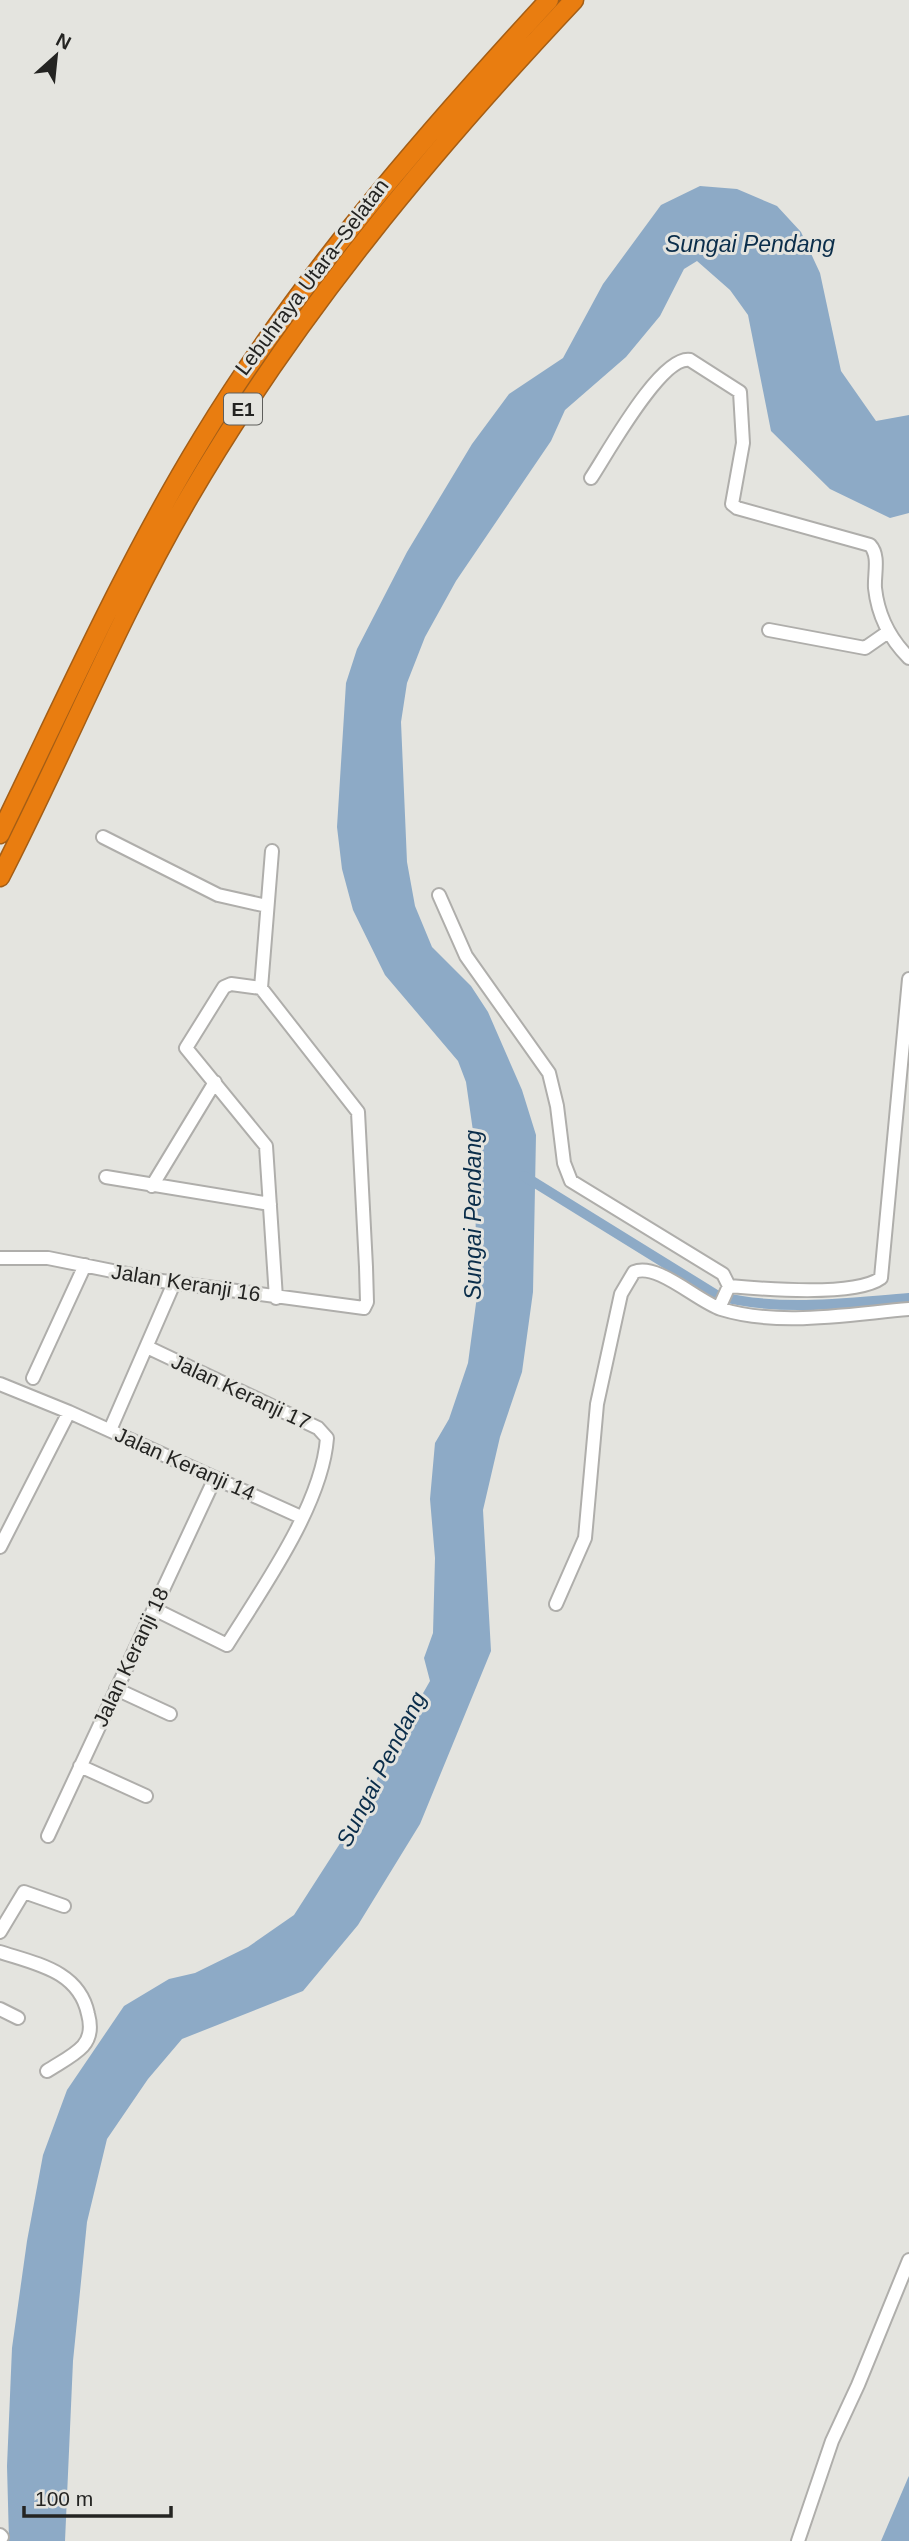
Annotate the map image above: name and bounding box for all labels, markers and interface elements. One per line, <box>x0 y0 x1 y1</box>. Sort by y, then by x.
north arrow <box>21 21 91 91</box>
text: N <box>53 29 74 54</box>
street label: Lebuhraya Utara–Selatan <box>230 174 393 379</box>
water label: Sungai Pendang <box>665 231 835 257</box>
road number: E1 <box>224 394 262 424</box>
water label: Sungai Pendang <box>460 1130 486 1300</box>
street label: Jalan Keranji 16 <box>110 1259 262 1306</box>
street label: Jalan Keranji 17 <box>168 1349 314 1434</box>
street label: Jalan Keranji 14 <box>112 1422 259 1505</box>
street label: Jalan Keranji 18 <box>88 1584 173 1730</box>
water label: Sungai Pendang <box>331 1687 431 1851</box>
scale bar <box>24 2474 172 2518</box>
text: 100 m <box>35 2487 93 2510</box>

